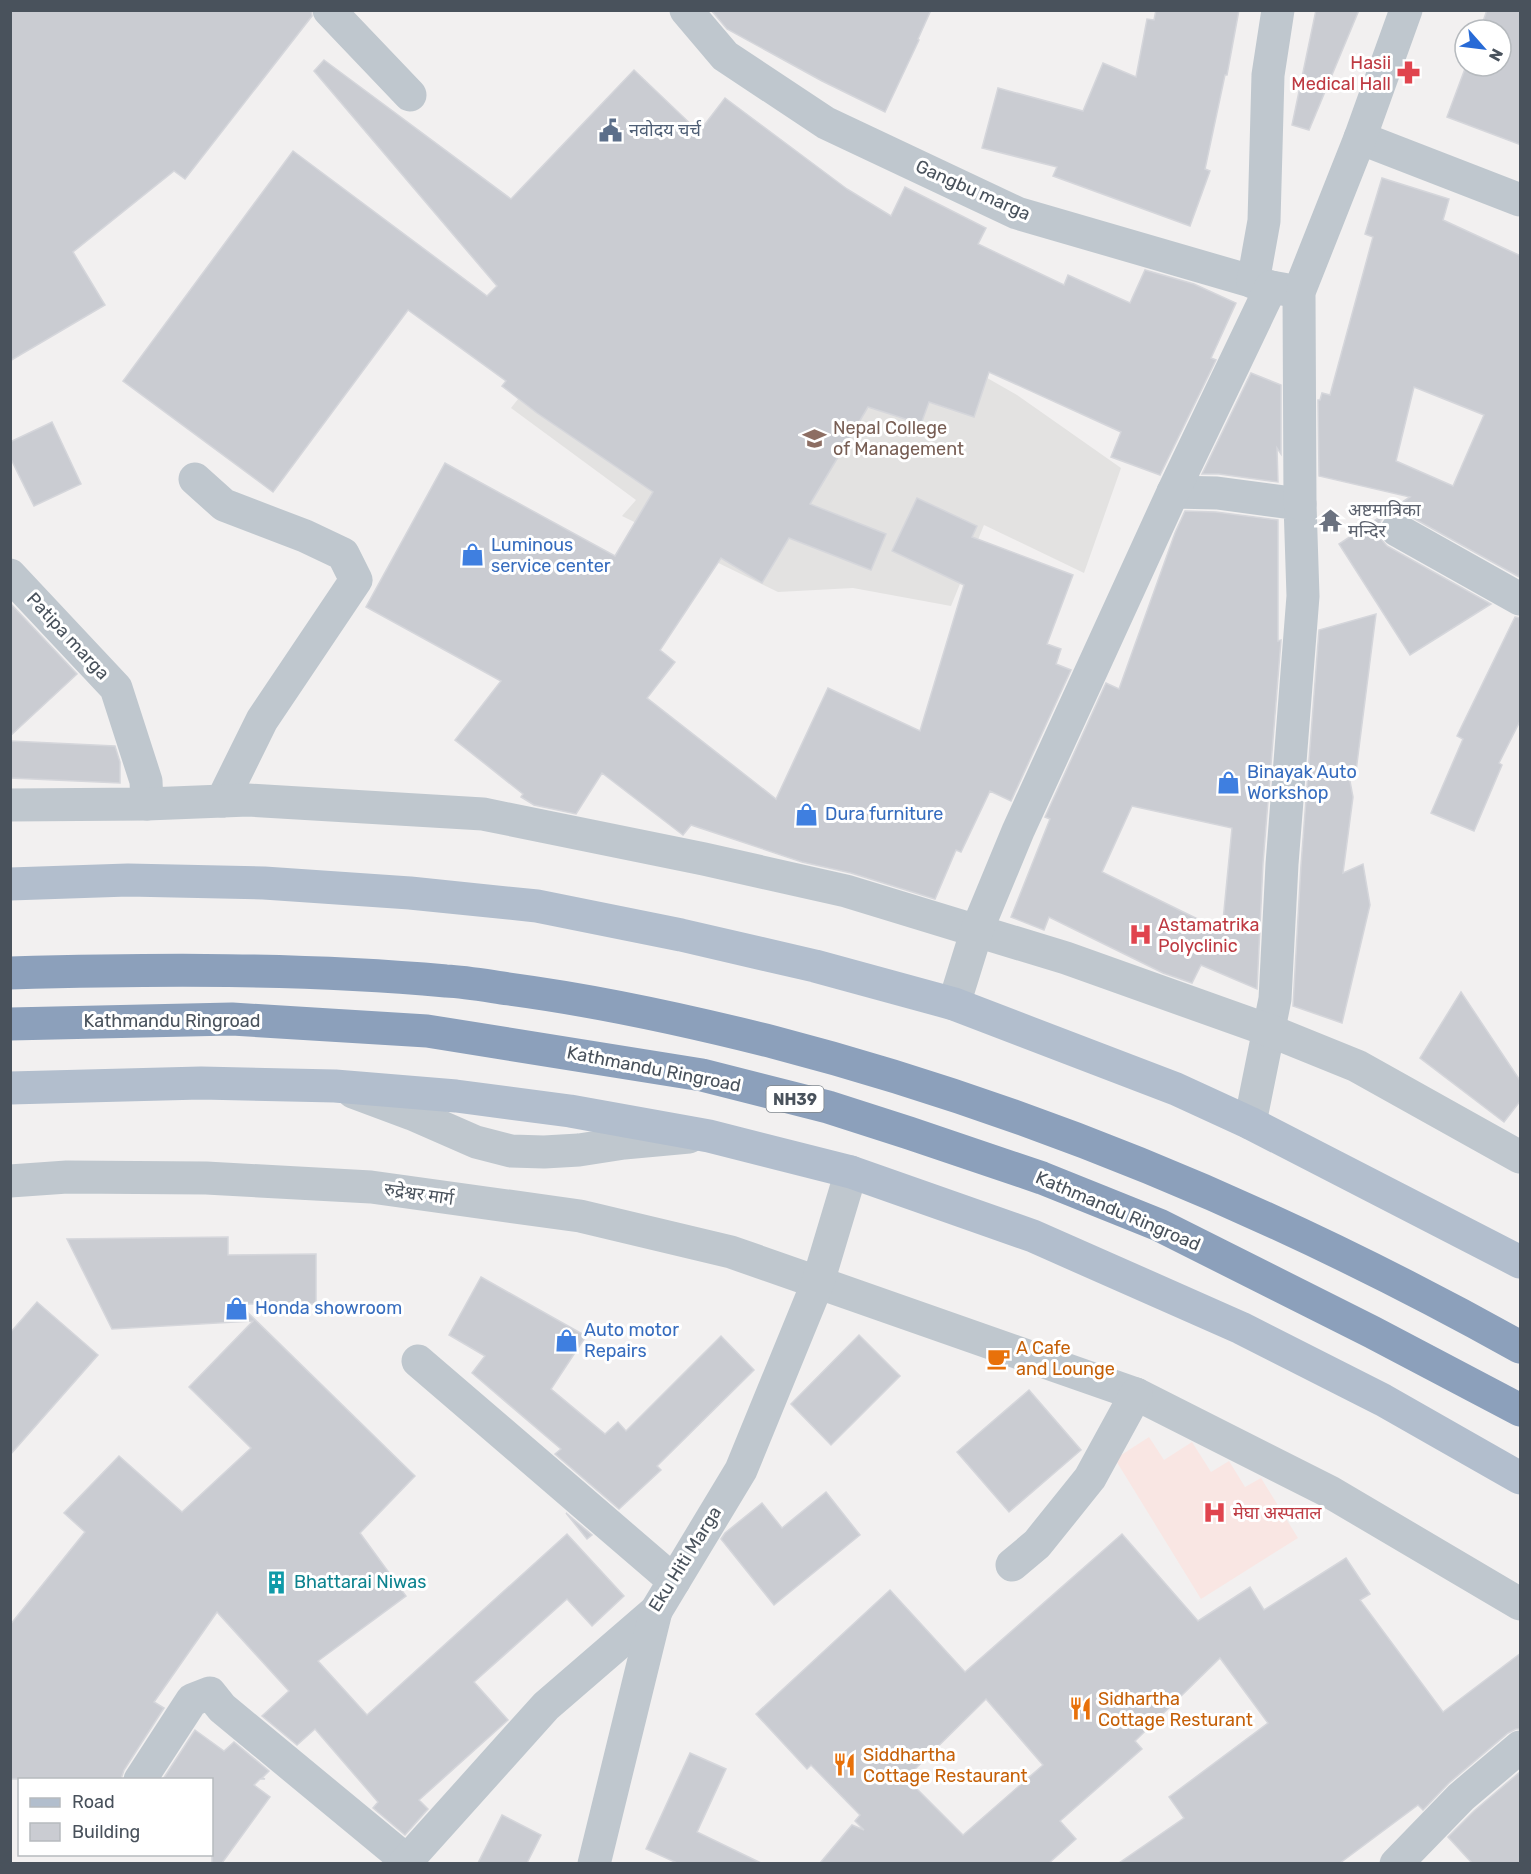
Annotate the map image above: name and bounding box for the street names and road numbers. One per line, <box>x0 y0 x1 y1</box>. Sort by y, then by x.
street label: Gangbu marga <box>912 155 1034 225</box>
street label: Patipa marga <box>22 588 114 684</box>
street label: Kathmandu Ringroad <box>84 1010 260 1032</box>
street label: Kathmandu Ringroad <box>565 1041 743 1097</box>
road number: NH39 <box>766 1086 824 1112</box>
street label: Kathmandu Ringroad <box>1032 1166 1204 1256</box>
street label: रुद्रेश्वर मार्ग <box>383 1178 456 1210</box>
street label: Eku Hiti Marga <box>644 1502 726 1616</box>

